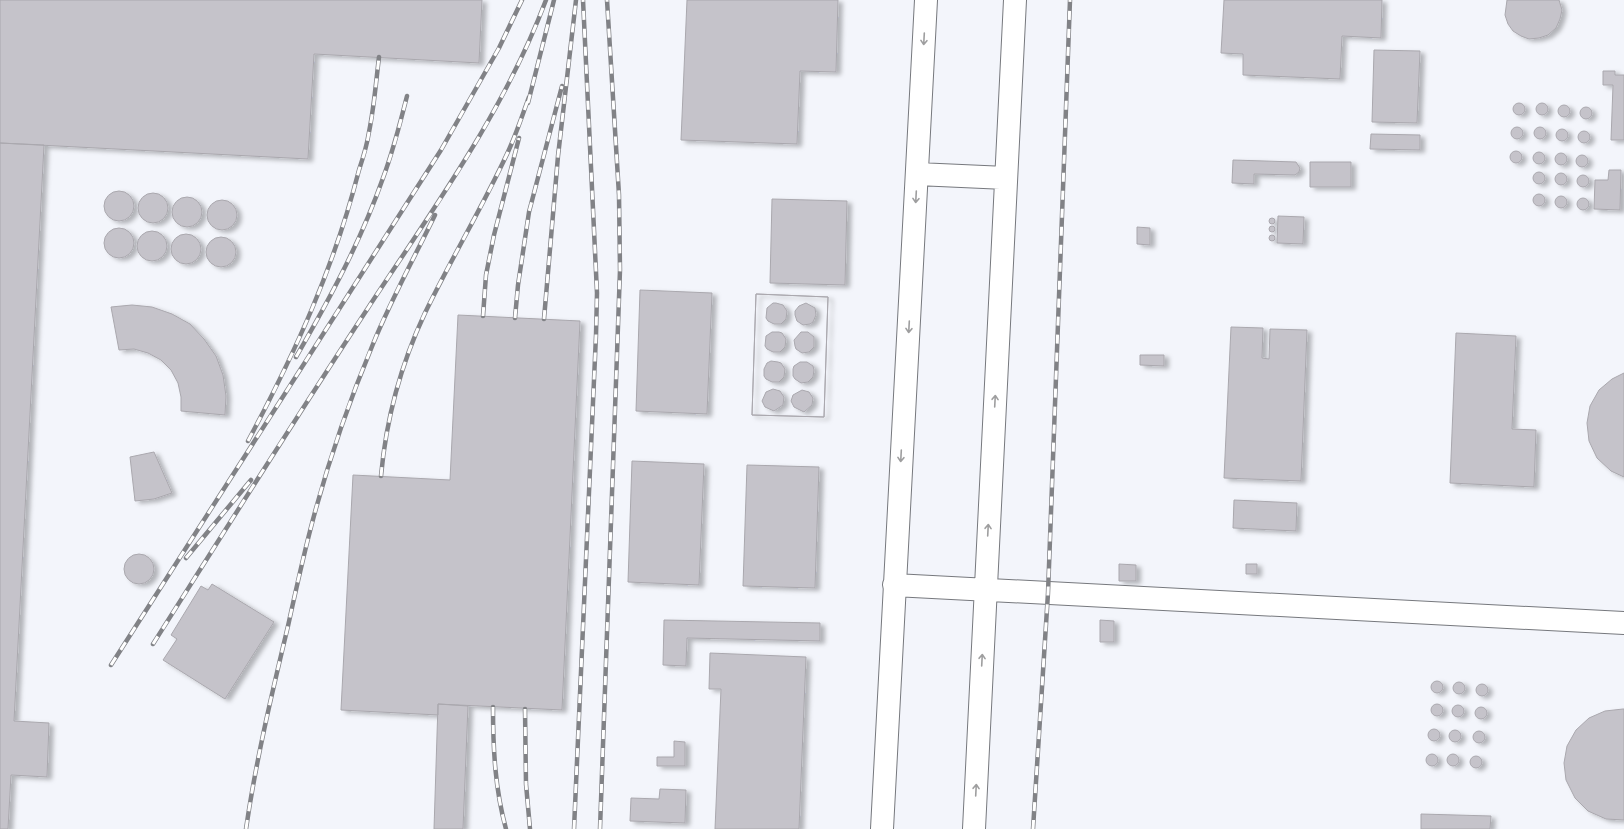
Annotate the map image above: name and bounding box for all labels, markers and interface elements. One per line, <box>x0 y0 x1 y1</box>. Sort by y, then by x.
one-way arrow <box>921 32 928 45</box>
one-way arrow <box>912 190 920 203</box>
one-way arrow <box>905 320 912 333</box>
one-way arrow <box>991 395 999 408</box>
one-way arrow <box>897 449 905 462</box>
one-way arrow <box>985 524 992 537</box>
one-way arrow <box>978 654 986 667</box>
one-way arrow <box>972 784 979 797</box>

